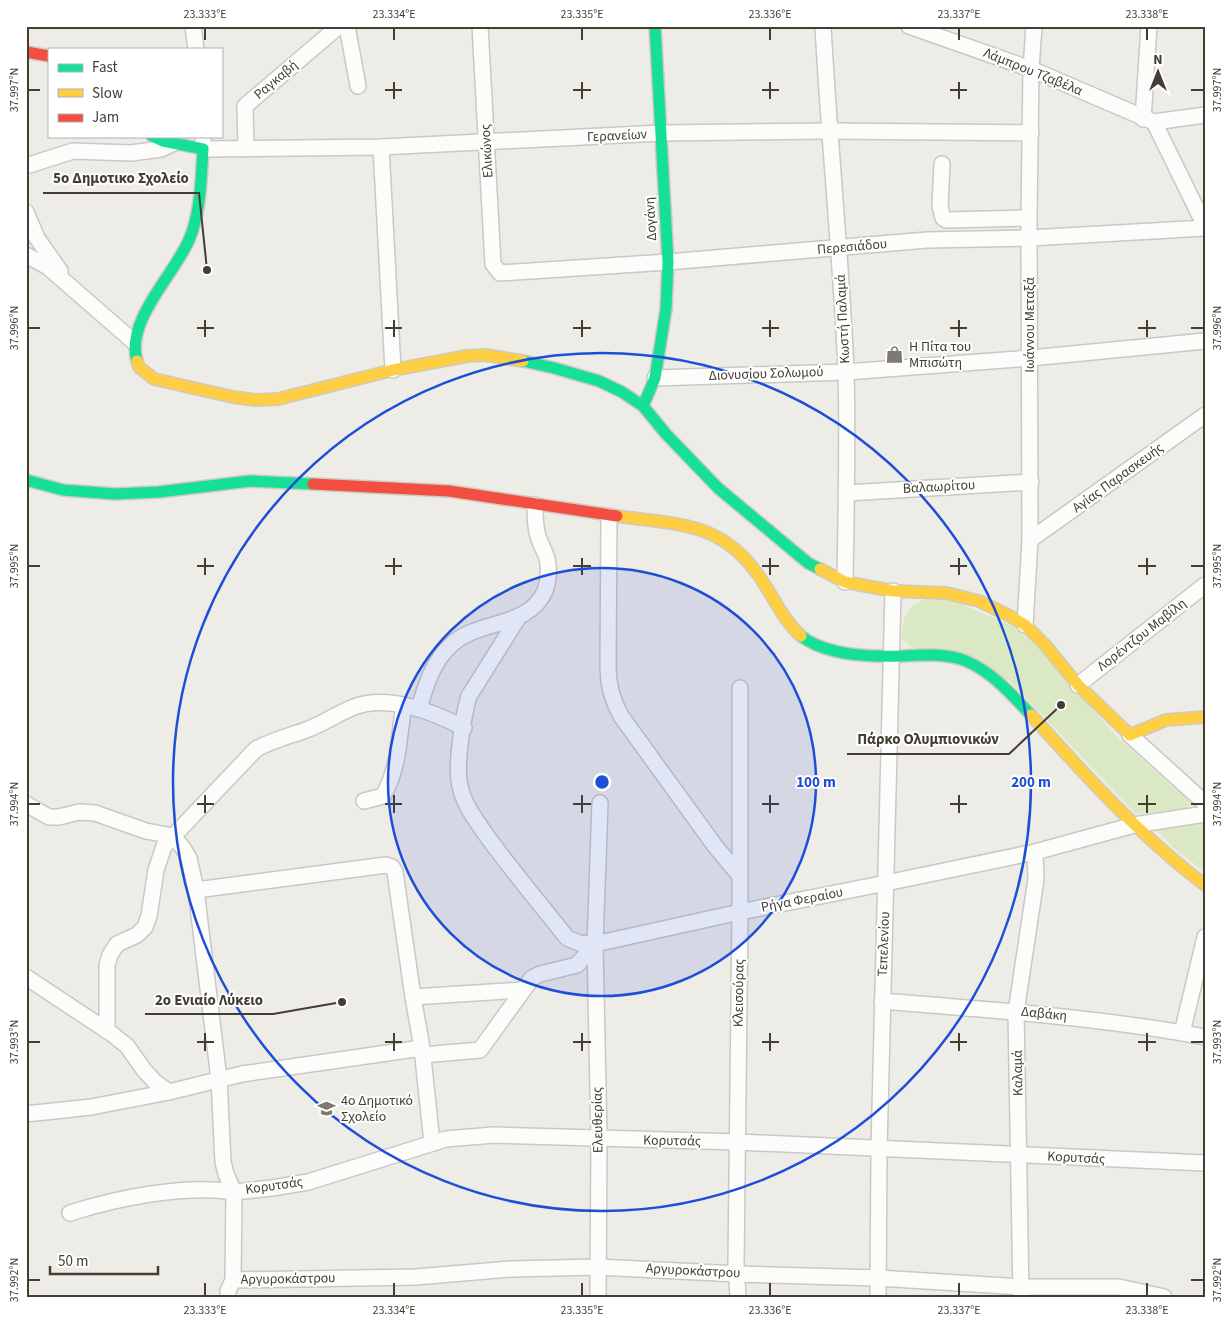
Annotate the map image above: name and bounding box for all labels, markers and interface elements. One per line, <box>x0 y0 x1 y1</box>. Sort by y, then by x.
text: 23.333°E <box>183 6 227 23</box>
text: 23.334°E <box>372 6 416 23</box>
text: 23.335°E <box>560 6 604 23</box>
text: 23.336°E <box>748 6 792 23</box>
text: 23.337°E <box>937 6 981 23</box>
text: 23.338°E <box>1125 6 1169 23</box>
street label: Λάμπρου Τζαβέλα <box>980 43 1086 101</box>
legend <box>48 48 222 138</box>
north arrow <box>1134 48 1184 98</box>
text: N <box>1153 50 1163 70</box>
street label: Ραγκαβή <box>250 56 302 104</box>
text: Fast <box>92 57 118 78</box>
text: 37.997°N <box>6 68 23 112</box>
text: 37.997°N <box>1209 68 1226 112</box>
text: Slow <box>92 83 123 104</box>
text: Jam <box>92 107 119 128</box>
street label: Ελικώνος <box>476 123 498 179</box>
street label: Γερανείων <box>587 124 648 148</box>
callout: 5o Δημοτικο Σχολείο <box>43 163 199 193</box>
text: 5o Δημοτικο Σχολείο <box>53 168 189 189</box>
street label: Δογάνη <box>640 196 662 242</box>
street label: Περεσιάδου <box>816 234 888 260</box>
street label: Κωστή Παλαμά <box>831 274 855 364</box>
street label: Ιωάννου Μεταξά <box>1020 277 1040 373</box>
text: 37.996°N <box>6 306 23 350</box>
text: 37.996°N <box>1209 306 1226 350</box>
place label: Η Πίτα του Μπισώτη <box>909 337 971 373</box>
shop icon: Η Πίτα του Μπισώτη <box>885 345 905 365</box>
street label: Διονυσίου Σολωμού <box>708 362 824 386</box>
street label: Αγίας Παρασκευής <box>1068 438 1168 518</box>
street label: Βαλαωρίτου <box>902 475 976 499</box>
text: 37.995°N <box>6 544 23 588</box>
text: 37.995°N <box>1209 544 1226 588</box>
street label: Λορέντζου Μαβίλη <box>1093 594 1191 676</box>
callout: Πάρκο Ολυμπιονικών <box>847 724 1009 754</box>
text: Πάρκο Ολυμπιονικών <box>857 729 999 750</box>
text: 100 m <box>796 772 836 793</box>
text: 200 m <box>1011 772 1051 793</box>
centre of rings <box>593 773 611 791</box>
text: 37.994°N <box>6 782 23 826</box>
text: 37.994°N <box>1209 782 1226 826</box>
street label: Ρήγα Φεραίου <box>759 882 845 918</box>
street label: Τεπελενίου <box>873 911 895 977</box>
street label: Κλεισούρας <box>728 959 750 1027</box>
callout: 2ο Ενιαίο Λύκειο <box>145 984 273 1014</box>
text: 2ο Ενιαίο Λύκειο <box>155 990 263 1011</box>
street label: Δαβάκη <box>1020 1002 1068 1026</box>
text: 37.993°N <box>6 1020 23 1064</box>
text: 37.993°N <box>1209 1020 1226 1064</box>
street label: Καλαμά <box>1008 1050 1028 1096</box>
street label: Ελευθερίας <box>587 1087 609 1153</box>
place label: 4ο Δημοτικό Σχολείο <box>341 1091 413 1127</box>
school or university icon: 4ο Δημοτικό Σχολείο <box>317 1099 337 1119</box>
street label: Κορυτσάς <box>643 1130 701 1152</box>
street label: Κορυτσάς <box>1047 1147 1105 1169</box>
street label: Κορυτσάς <box>244 1172 304 1200</box>
scale bar <box>50 1243 158 1275</box>
text: 50 m <box>58 1251 88 1272</box>
text: 37.992°N <box>6 1258 23 1302</box>
text: 37.992°N <box>1209 1258 1226 1302</box>
street label: Αργυροκάστρου <box>645 1259 741 1283</box>
street label: Αργυροκάστρου <box>240 1268 336 1290</box>
text: 23.333°E <box>183 1302 227 1319</box>
text: 23.334°E <box>372 1302 416 1319</box>
text: 23.335°E <box>560 1302 604 1319</box>
text: 23.336°E <box>748 1302 792 1319</box>
text: 23.337°E <box>937 1302 981 1319</box>
text: 23.338°E <box>1125 1302 1169 1319</box>

